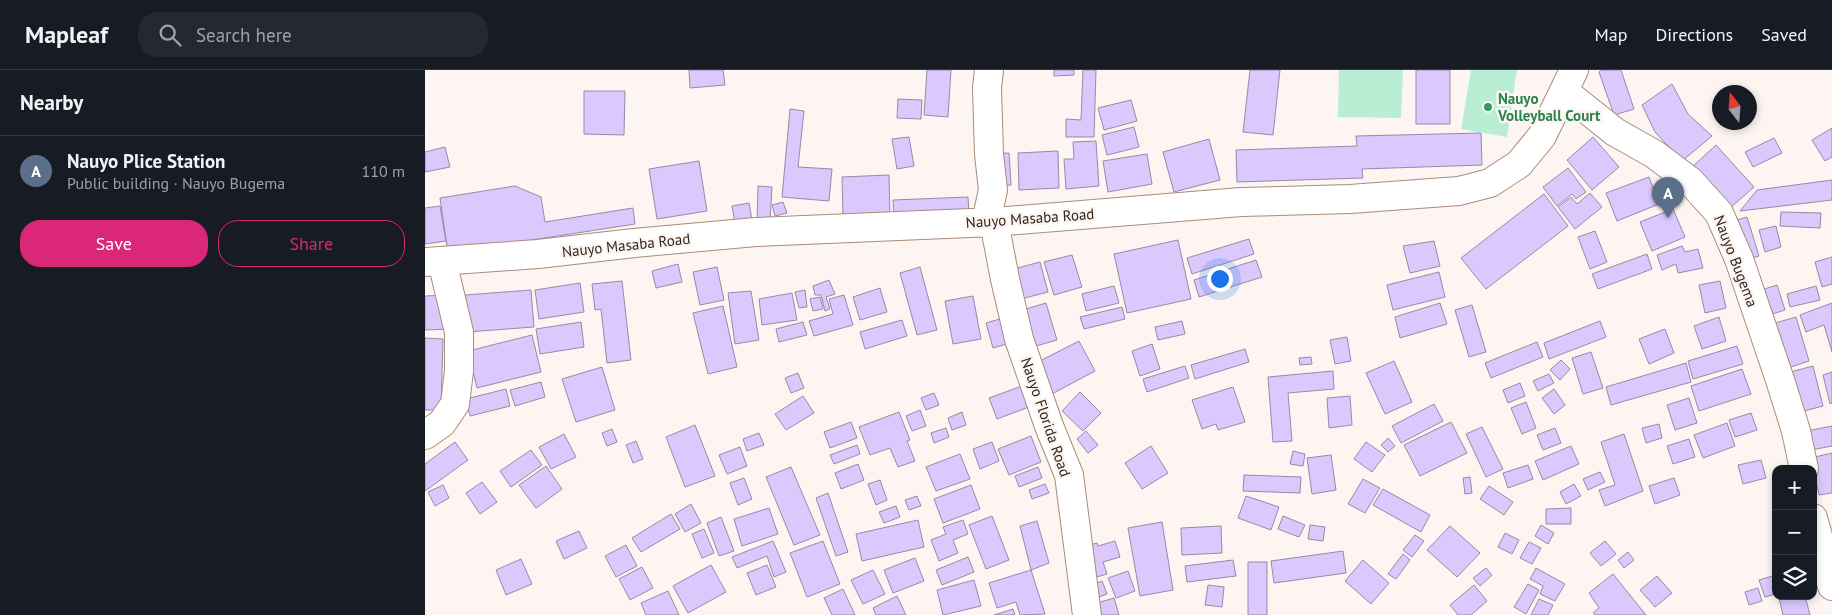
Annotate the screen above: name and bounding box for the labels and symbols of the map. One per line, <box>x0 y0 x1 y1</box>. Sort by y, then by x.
north arrow <box>1712 85 1757 130</box>
place label: Nauyo Volleyball Court <box>1497 89 1601 125</box>
marker: Nauyo Volleyball Court <box>1482 101 1494 113</box>
pin: A <box>1652 177 1684 218</box>
street label: Nauyo Masaba Road <box>965 204 1095 232</box>
street label: Nauyo Bugema <box>1710 212 1762 310</box>
street label: Nauyo Masaba Road <box>561 229 691 261</box>
your location <box>1207 266 1233 292</box>
street label: Nauyo Florida Road <box>1017 355 1075 479</box>

